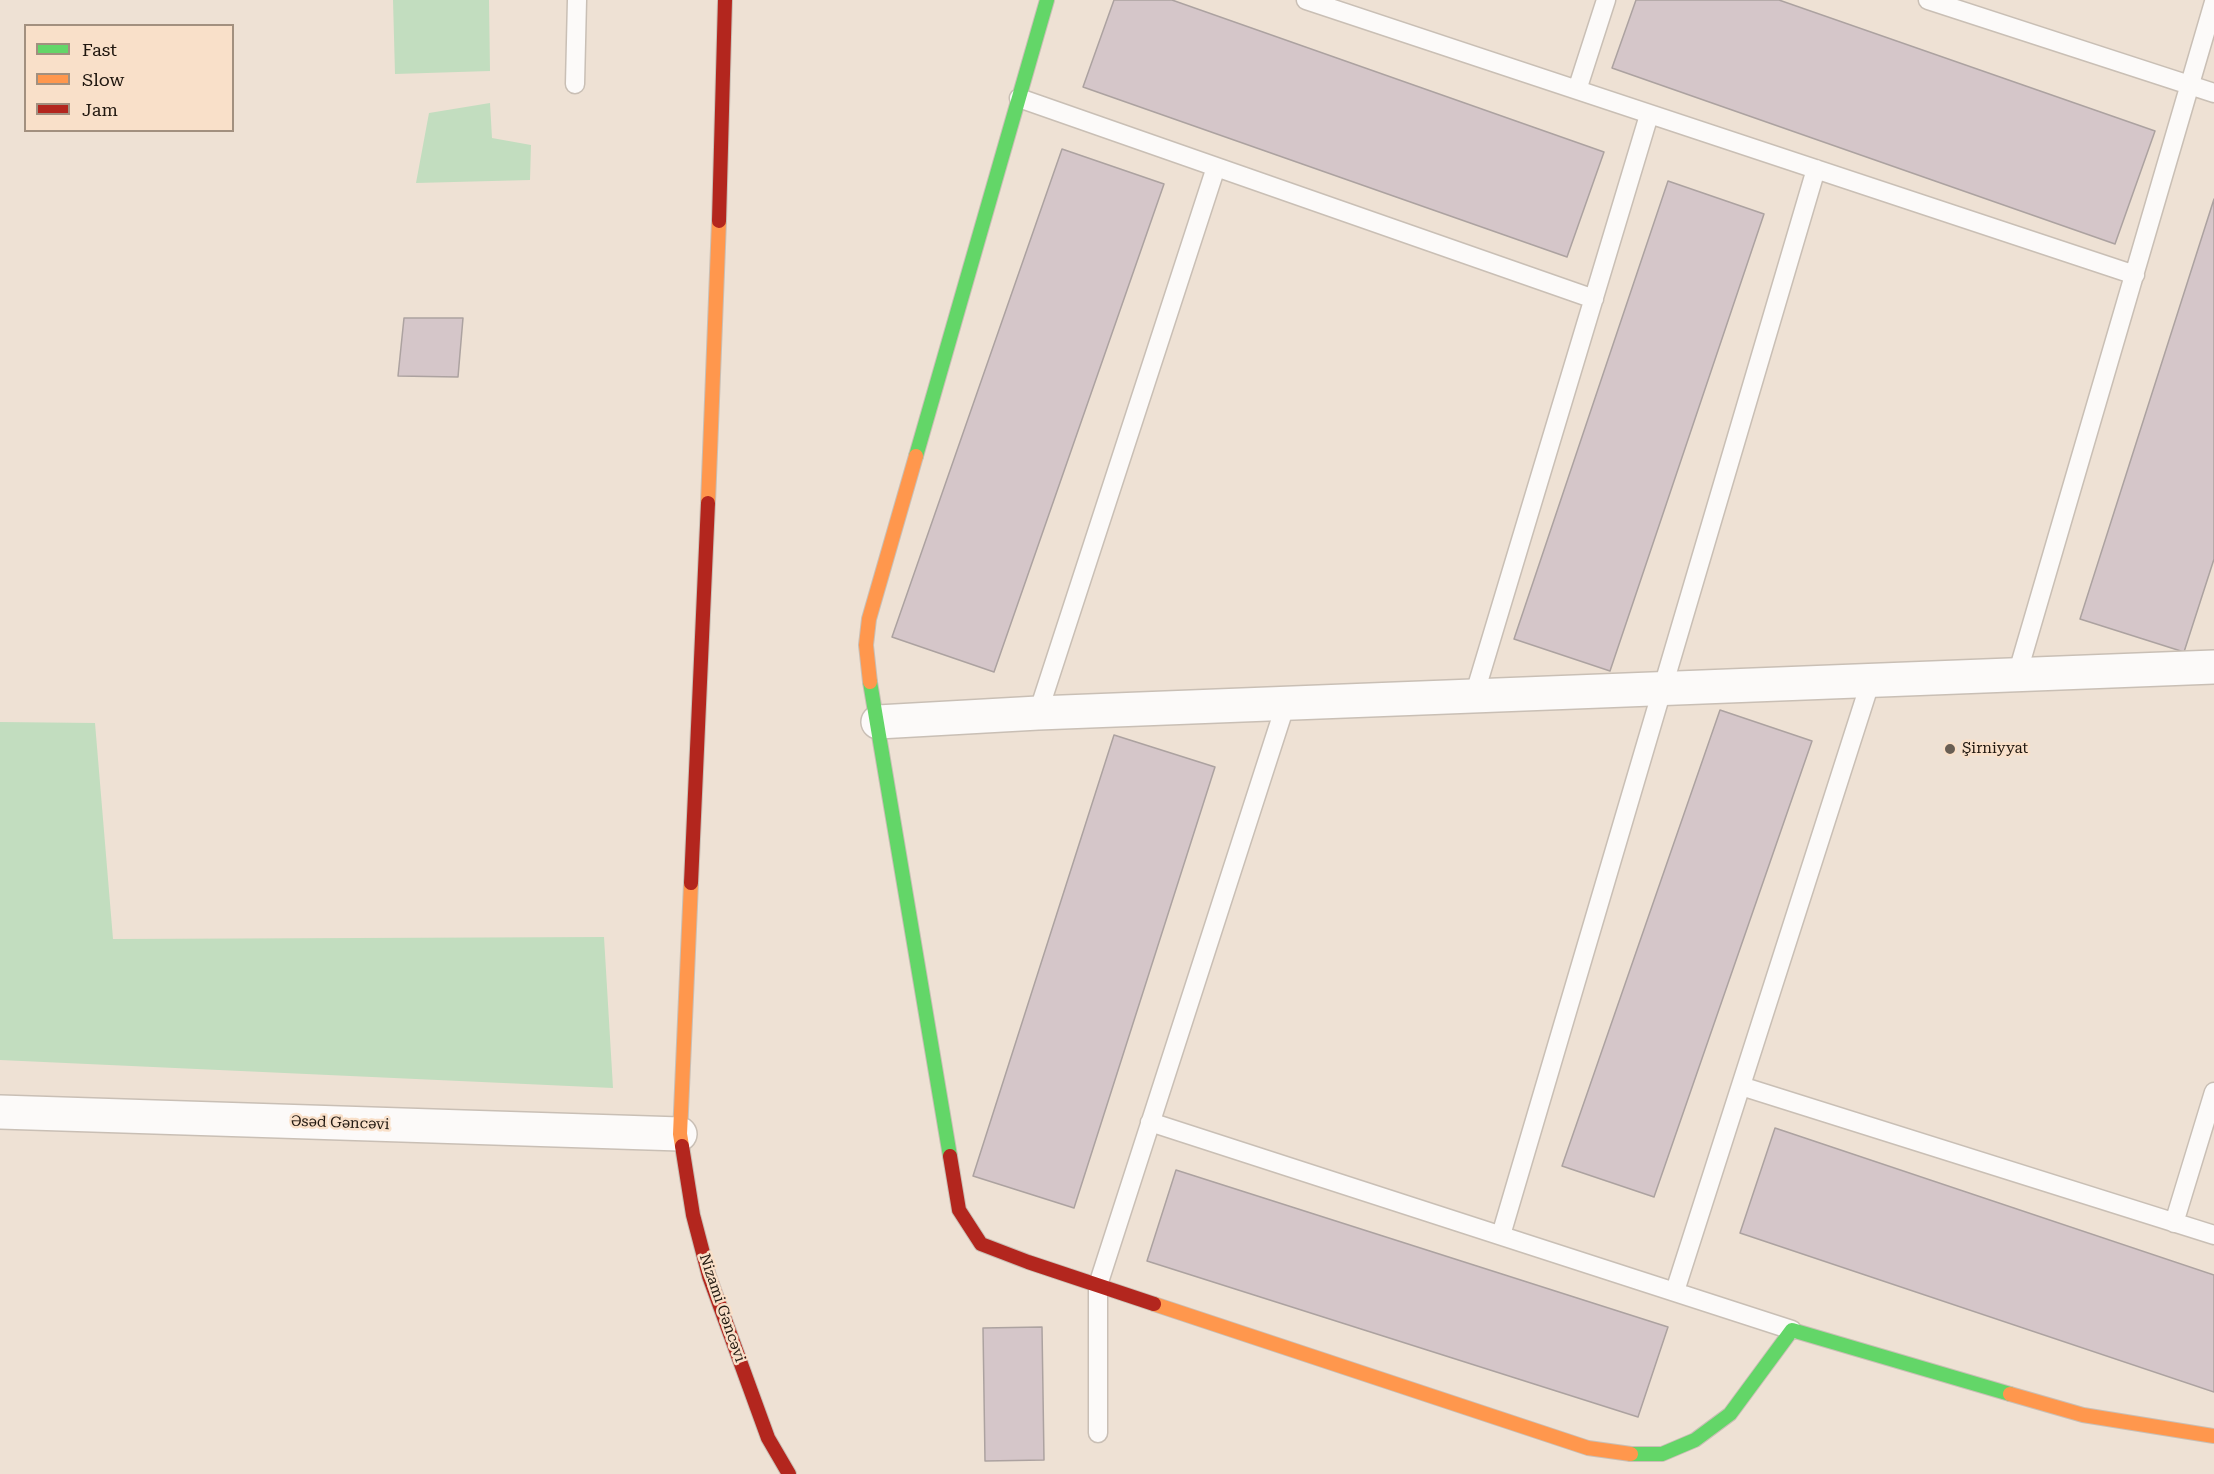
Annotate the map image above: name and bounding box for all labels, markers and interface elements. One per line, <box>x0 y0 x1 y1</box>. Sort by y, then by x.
legend <box>24 24 234 132</box>
text: Fast <box>82 39 117 60</box>
text: Slow <box>82 69 124 90</box>
text: Jam <box>82 99 118 120</box>
place label: Şirniyyat <box>1962 740 2028 758</box>
marker: Şirniyyat <box>1943 742 1957 756</box>
street label: Əsəd Gəncəvi <box>290 1112 390 1134</box>
street label: Nizami Gəncəvi <box>695 1251 749 1365</box>

